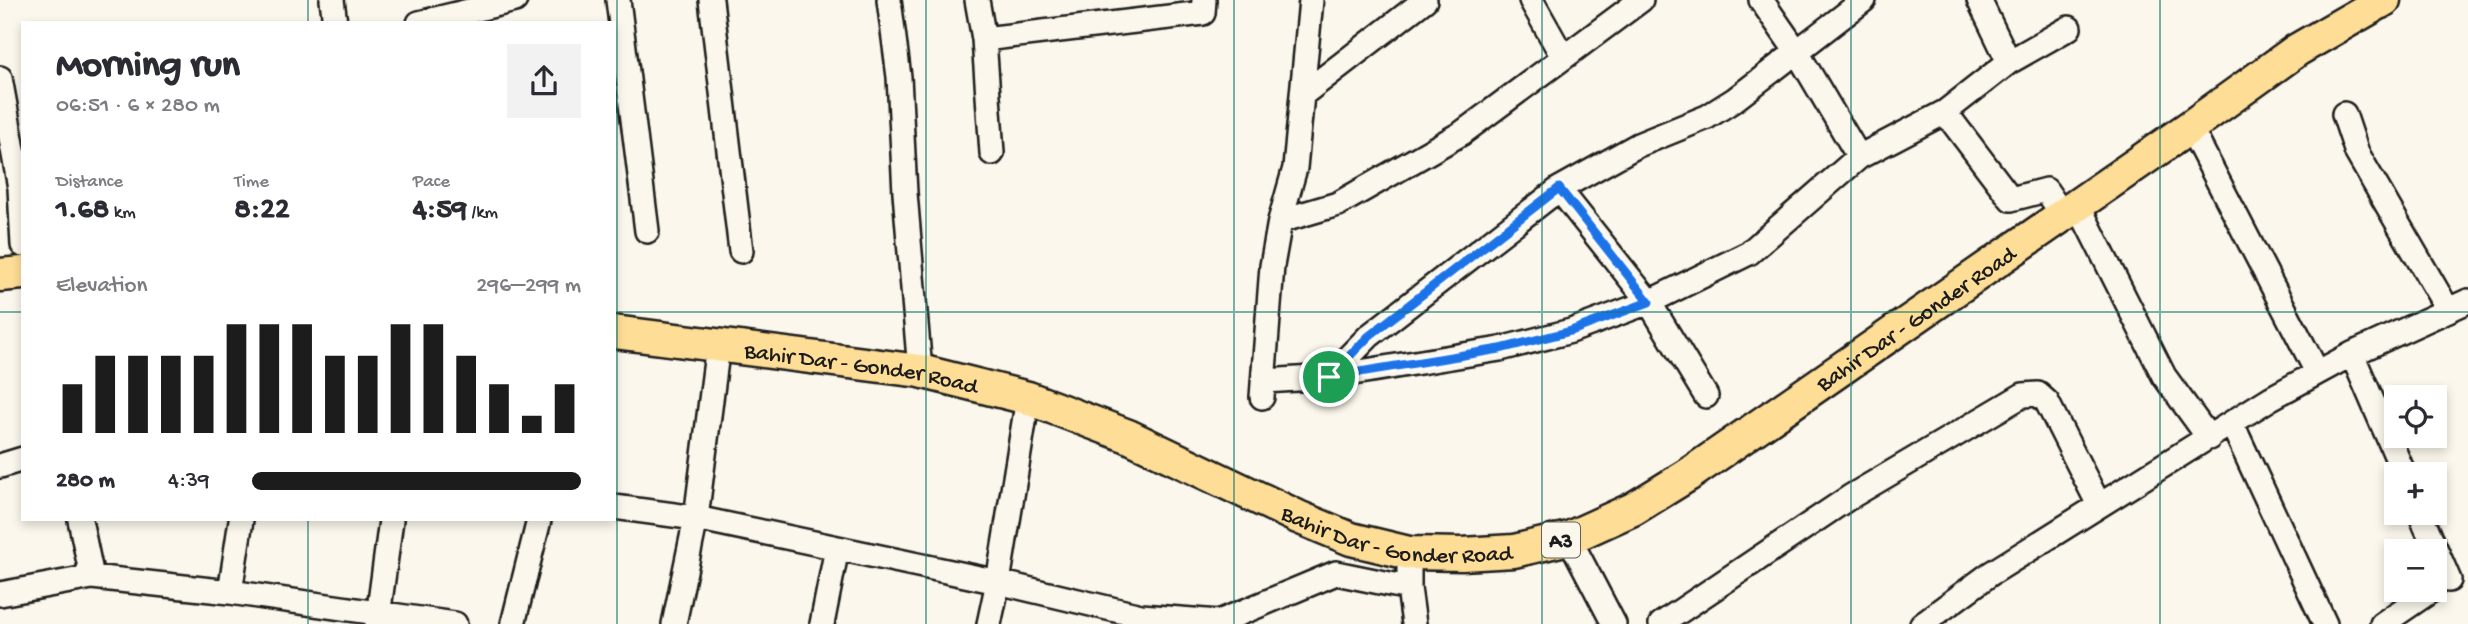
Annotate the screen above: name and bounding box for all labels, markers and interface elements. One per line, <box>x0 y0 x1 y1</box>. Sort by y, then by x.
button: share <box>507 44 581 118</box>
text: Morning run <box>56 45 240 89</box>
text: 06:51 · 6 × 280 m <box>56 93 220 120</box>
text: Distance <box>56 171 123 194</box>
text: Time <box>234 171 269 194</box>
text: Pace <box>413 171 450 194</box>
text: 1.68 <box>56 194 109 229</box>
text: 8:22 <box>234 194 290 229</box>
text: 4:59 <box>413 194 467 229</box>
text: km <box>109 202 136 225</box>
text: /km <box>467 202 498 225</box>
street label: Bahir Dar - Gonder Road <box>1811 241 2023 399</box>
text: Elevation <box>56 273 147 300</box>
text: 296–299 m <box>476 273 581 300</box>
street label: Bahir Dar - Gonder Road <box>742 339 982 402</box>
pin <box>1299 347 1359 407</box>
icon: arrive <box>1310 358 1348 396</box>
map controls <box>2384 385 2447 602</box>
button: locate <box>2384 385 2447 448</box>
button: + <box>2384 462 2447 525</box>
text: 280 m <box>56 468 115 495</box>
text: 4:39 <box>168 468 210 495</box>
street label: Bahir Dar - Gonder Road <box>1275 501 1514 571</box>
road number: A3 <box>1542 522 1580 558</box>
button: − <box>2384 539 2447 602</box>

